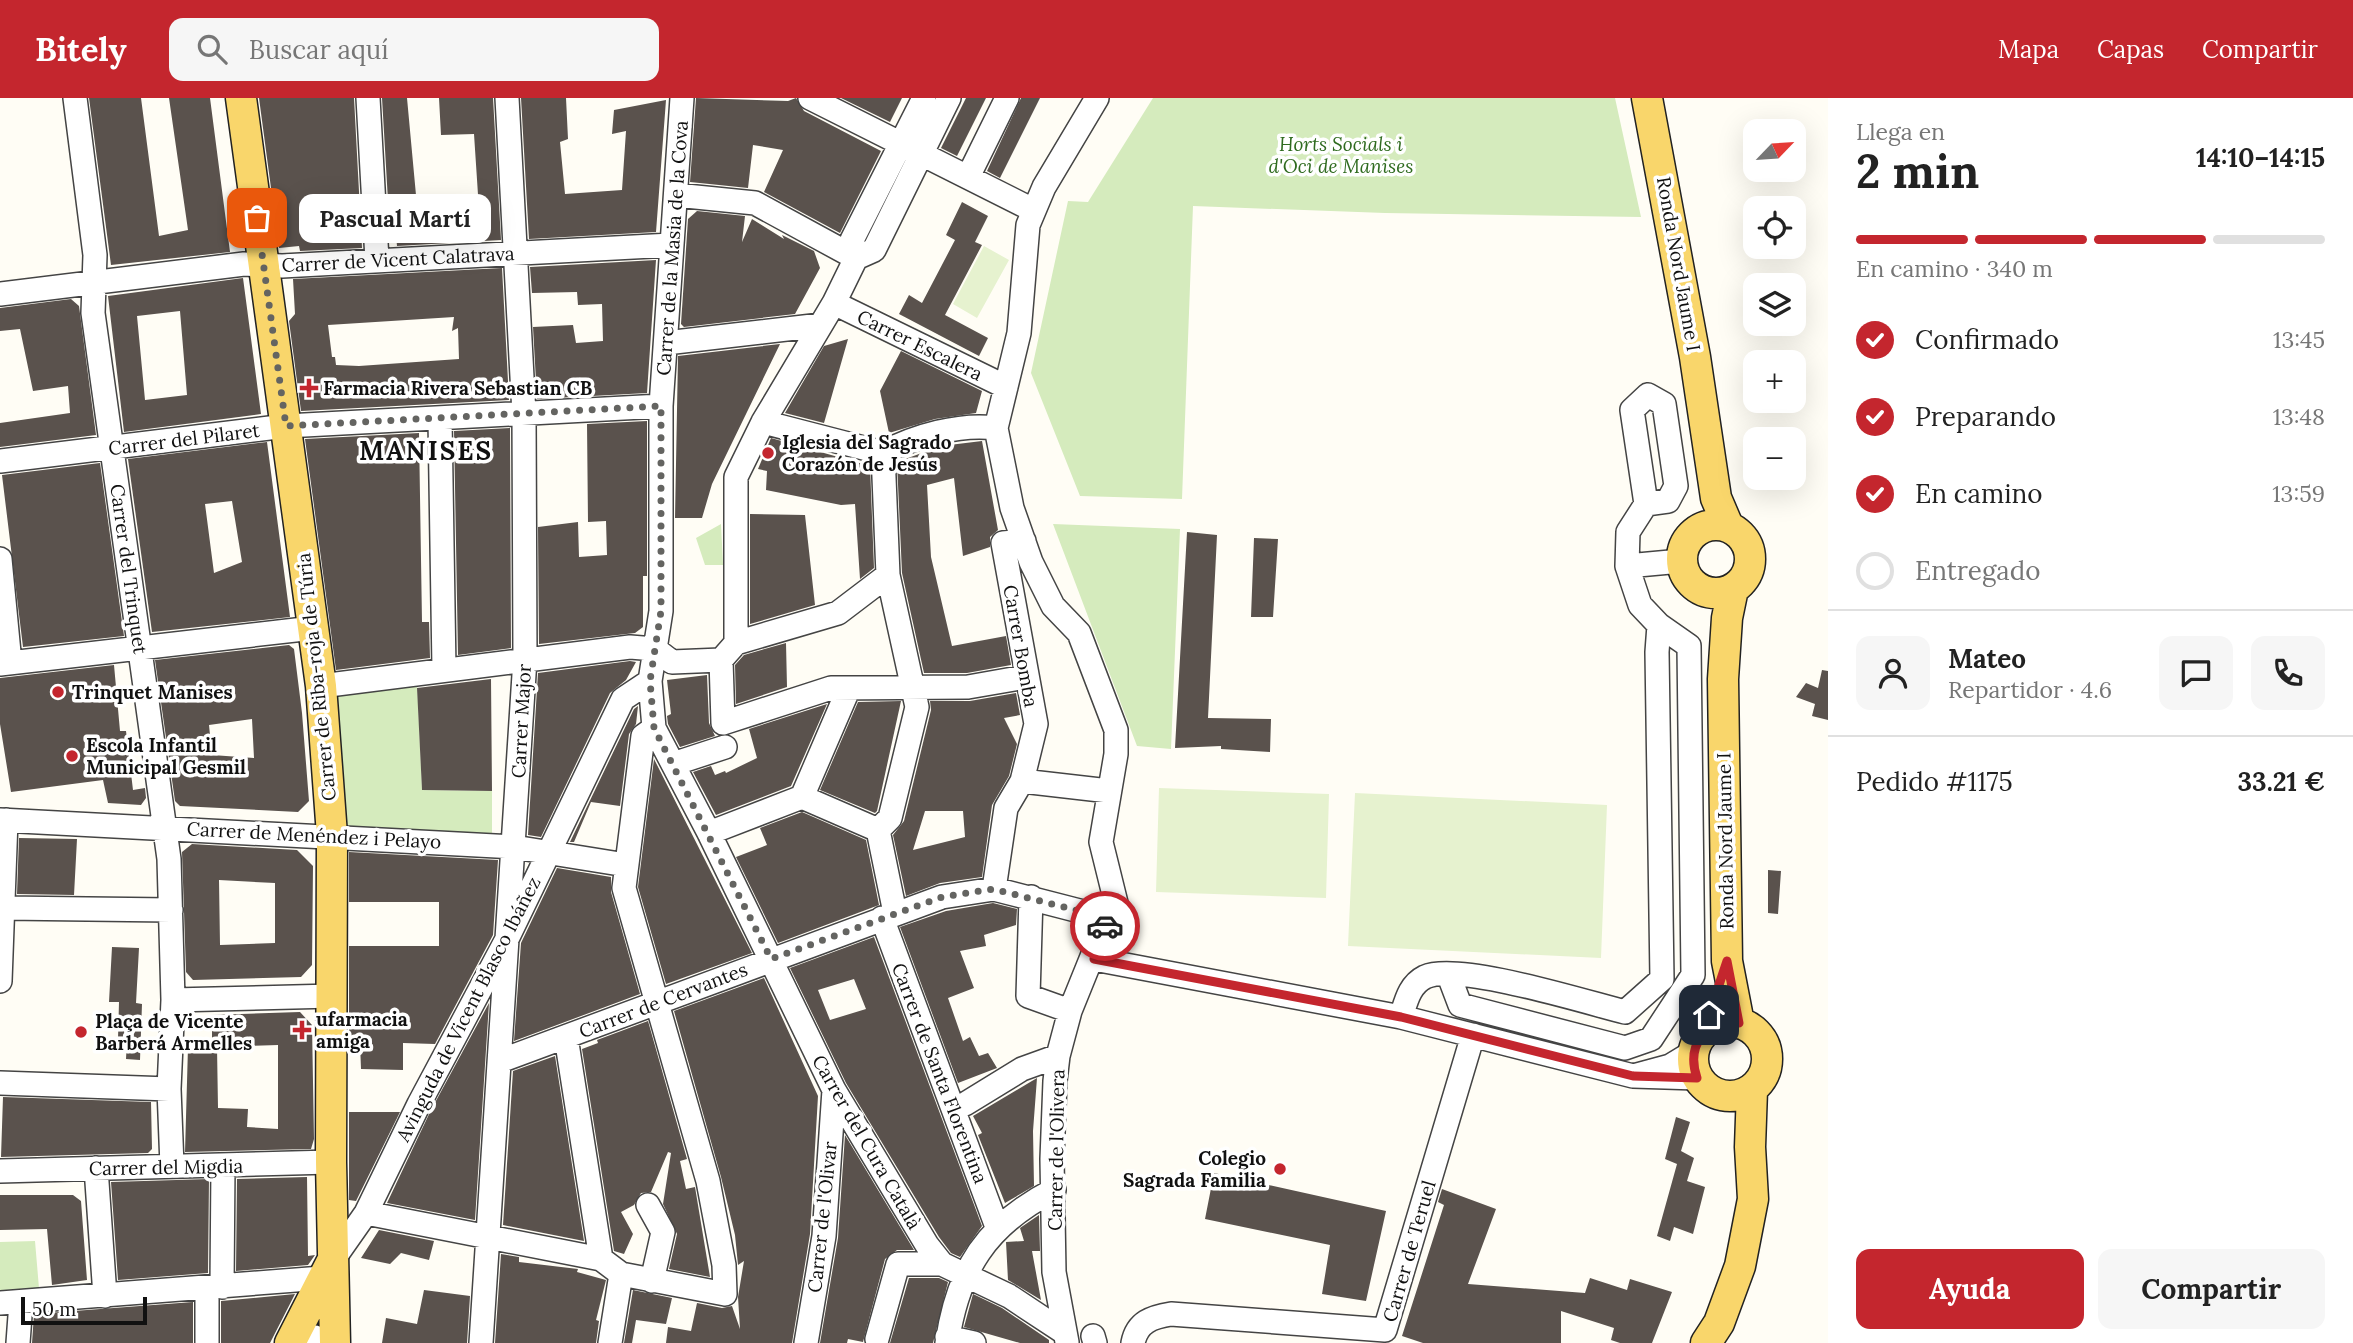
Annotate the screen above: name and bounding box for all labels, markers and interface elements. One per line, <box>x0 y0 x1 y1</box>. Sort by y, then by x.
search box <box>169 18 659 81</box>
text: Bitely <box>35 28 127 70</box>
icon: search <box>193 30 231 68</box>
text: Buscar aquí <box>249 33 389 66</box>
text: Mapa <box>1998 34 2059 65</box>
text: Capas <box>2097 34 2164 65</box>
text: Compartir <box>2202 34 2318 65</box>
text: Llega en <box>1856 117 1945 146</box>
street label: Carrer de la Masia de la Cova <box>651 119 693 376</box>
north arrow <box>1743 119 1806 182</box>
map controls <box>1743 119 1806 490</box>
park label: Horts Socials i d'Oci de Manises <box>1269 132 1413 178</box>
text: 14:10–14:15 <box>2196 141 2325 174</box>
text: 2 min <box>1856 142 1979 201</box>
street label: Ronda Nord Jaume I <box>1652 175 1706 353</box>
pin <box>227 188 287 248</box>
callout: Pascual Martí <box>299 194 492 242</box>
button: locate <box>1743 196 1806 259</box>
icon: bag <box>238 199 276 237</box>
text: Pascual Martí <box>319 204 471 233</box>
street label: Carrer de Vicent Calatrava <box>281 241 515 277</box>
text: En camino · 340 m <box>1856 254 2053 283</box>
button: layers <box>1743 273 1806 336</box>
street label: Carrer Escalera <box>853 304 987 386</box>
icon: check <box>1856 321 1894 359</box>
text: Confirmado <box>1915 323 2059 356</box>
text: 13:45 <box>2273 325 2325 354</box>
button: + <box>1743 350 1806 413</box>
place label: Farmacia Rivera Sebastian CB <box>323 376 593 400</box>
marker: Farmacia Rivera Sebastian CB <box>301 380 317 396</box>
icon: check <box>1856 398 1894 436</box>
text: Preparando <box>1915 400 2056 433</box>
text: 13:48 <box>2273 402 2325 431</box>
street label: Carrer del Pilaret <box>107 418 262 460</box>
button: − <box>1743 427 1806 490</box>
place label: Iglesia del Sagrado Corazón de Jesús <box>782 430 952 476</box>
district label: MANISES <box>359 434 493 467</box>
marker: Iglesia del Sagrado Corazón de Jesús <box>760 445 776 461</box>
icon: check <box>1856 475 1894 513</box>
text: En camino <box>1915 477 2043 510</box>
text: 13:59 <box>2272 479 2325 508</box>
street label: Carrer del Trinquet <box>105 482 153 656</box>
street label: Carrer de Riba-roja de Túria <box>291 552 341 802</box>
text: Entregado <box>1915 554 2041 587</box>
street label: Carrer Bomba <box>998 583 1044 709</box>
button: person <box>1856 636 1930 710</box>
button: chat <box>2159 636 2233 710</box>
button: phone <box>2251 636 2325 710</box>
text: Mateo <box>1948 642 2026 675</box>
street label: Carrer Major <box>506 662 536 779</box>
text: Repartidor · 4.6 <box>1948 675 2112 704</box>
place label: Trinquet Manises <box>72 680 233 704</box>
marker: Trinquet Manises <box>50 684 66 700</box>
place label: Escola Infantil Municipal Gesmil <box>86 733 246 779</box>
marker: Escola Infantil Municipal Gesmil <box>64 748 80 764</box>
street label: Ronda Nord Jaume I <box>1711 752 1739 930</box>
text: Pedido #1175 <box>1856 765 2013 798</box>
text: 33.21 € <box>2238 765 2325 798</box>
street label: Carrer de Menéndez i Pelayo <box>186 816 442 854</box>
street label: Avinguda de Vicent Blasco Ibáñez <box>390 872 546 1147</box>
courier <box>1070 891 1140 961</box>
icon: car <box>1086 907 1124 945</box>
street label: Carrer de Cervantes <box>575 957 751 1043</box>
street label: Carrer de Santa Florentina <box>887 959 993 1187</box>
pin <box>1679 985 1739 1045</box>
icon: home <box>1690 996 1728 1034</box>
place label: ufarmacia amiga <box>316 1007 408 1053</box>
place label: Plaça de Vicente Barberá Armelles <box>95 1009 252 1055</box>
marker: ufarmacia amiga <box>294 1022 310 1038</box>
marker: Plaça de Vicente Barberá Armelles <box>73 1024 89 1040</box>
street label: Carrer del Cura Català <box>807 1051 927 1234</box>
street label: Carrer de l'Olivera <box>1043 1069 1069 1231</box>
street label: Carrer de l'Olivar <box>802 1140 842 1294</box>
place label: Colegio Sagrada Familia <box>1123 1146 1266 1192</box>
street label: Carrer del Migdia <box>89 1154 244 1180</box>
marker: Colegio Sagrada Familia <box>1272 1161 1288 1177</box>
street label: Carrer de Teruel <box>1377 1177 1441 1325</box>
button: Ayuda <box>1856 1249 2084 1329</box>
button: Compartir <box>2098 1249 2325 1329</box>
scale bar <box>21 1294 147 1326</box>
text: 50 m <box>32 1297 76 1321</box>

